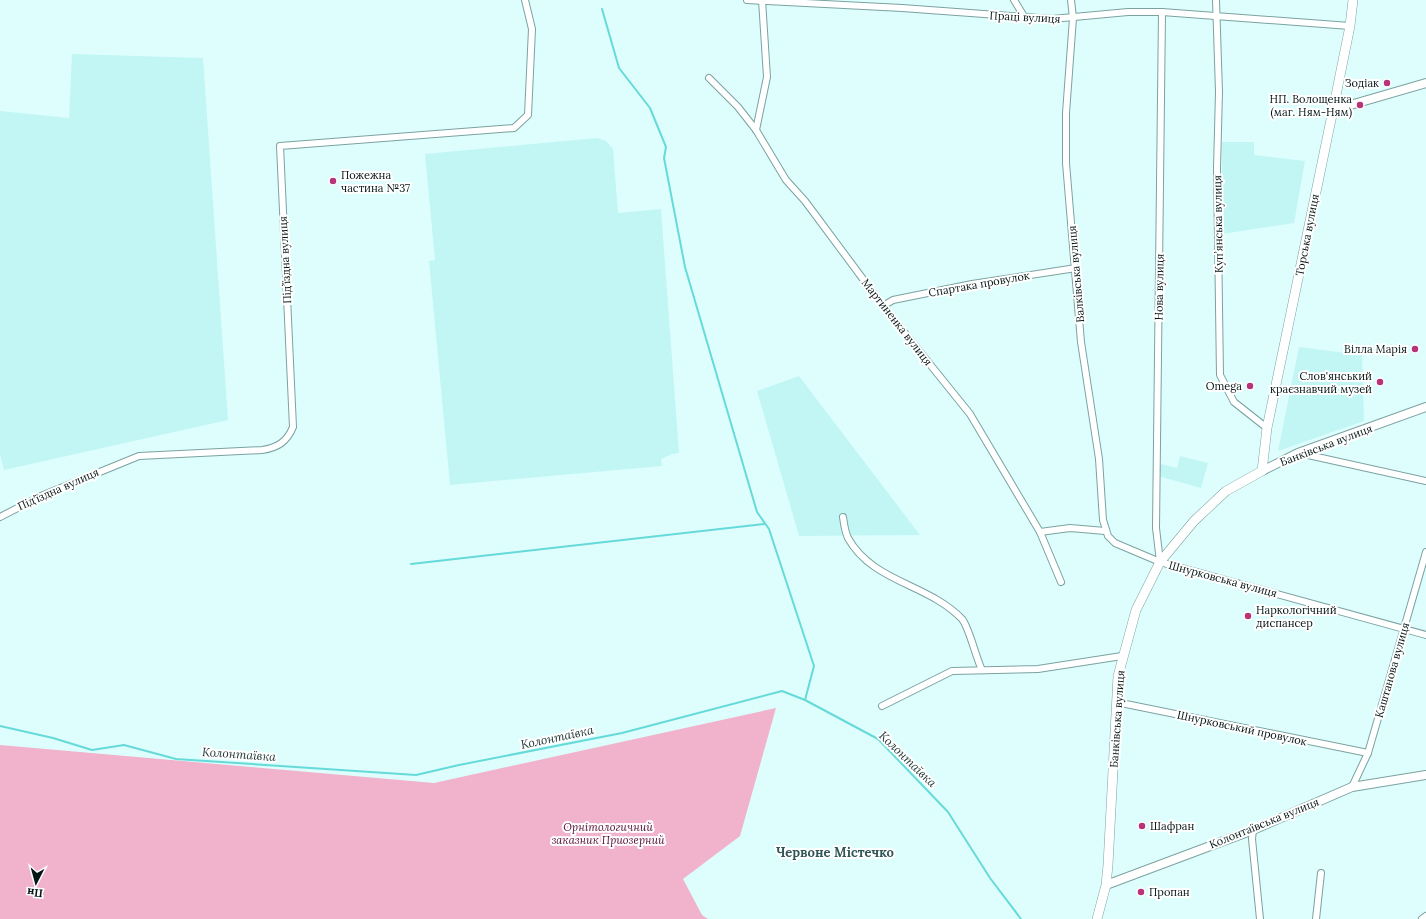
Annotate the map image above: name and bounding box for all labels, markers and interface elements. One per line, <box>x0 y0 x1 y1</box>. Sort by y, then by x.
street label: Праці вулиця <box>989 8 1061 26</box>
place label: Зодіак <box>1345 76 1379 90</box>
marker: Зодіак <box>1382 78 1392 88</box>
place label: НП. Волощенка (маг. Ням-Ням) <box>1270 92 1352 120</box>
marker: НП. Волощенка (маг. Ням-Ням) <box>1355 100 1365 110</box>
place label: Пожежна частина №37 <box>341 168 410 195</box>
street label: Куп’янська вулиця <box>1210 175 1226 273</box>
marker: Пожежна частина №37 <box>328 176 338 186</box>
street label: Торська вулиця <box>1292 193 1322 277</box>
street label: Під’їздна вулиця <box>276 216 294 304</box>
street label: Валківська вулиця <box>1065 225 1087 323</box>
street label: Нова вулиця <box>1151 253 1167 320</box>
street label: Спартака провулок <box>927 268 1031 300</box>
street label: Мартиненка вулиця <box>859 276 935 368</box>
place label: Вілла Марія <box>1344 342 1407 356</box>
marker: Вілла Марія <box>1410 344 1420 354</box>
place label: Слов'янський краєзнавчий музей <box>1270 369 1372 396</box>
marker: Слов'янський краєзнавчий музей <box>1375 377 1385 387</box>
place label: Omega <box>1206 379 1242 393</box>
marker: Omega <box>1245 381 1255 391</box>
street label: Банківська вулиця <box>1278 421 1374 469</box>
street label: Під’їздна вулиця <box>15 465 101 513</box>
street label: Шнурковська вулиця <box>1167 558 1279 600</box>
place label: Наркологічний диспансер <box>1256 603 1337 630</box>
marker: Наркологічний диспансер <box>1243 611 1253 621</box>
street label: Каштанова вулиця <box>1372 621 1412 719</box>
street label: Банківська вулиця <box>1107 670 1127 768</box>
street label: Шнурковський провулок <box>1176 707 1308 749</box>
water label: Колонтаївка <box>519 722 595 752</box>
water label: Колонтаївка <box>876 728 940 790</box>
water label: Колонтаївка <box>202 744 277 764</box>
street label: Колонтаївська вулиця <box>1207 795 1321 851</box>
place label: Шафран <box>1150 819 1194 833</box>
park label: Орнiтологичний заказник Приозерний <box>551 820 665 847</box>
marker: Шафран <box>1137 821 1147 831</box>
district label: Червоне Містечко <box>776 844 894 861</box>
north arrow <box>16 863 56 903</box>
text: Пн <box>26 885 44 901</box>
place label: Пропан <box>1149 885 1190 899</box>
marker: Пропан <box>1136 887 1146 897</box>

